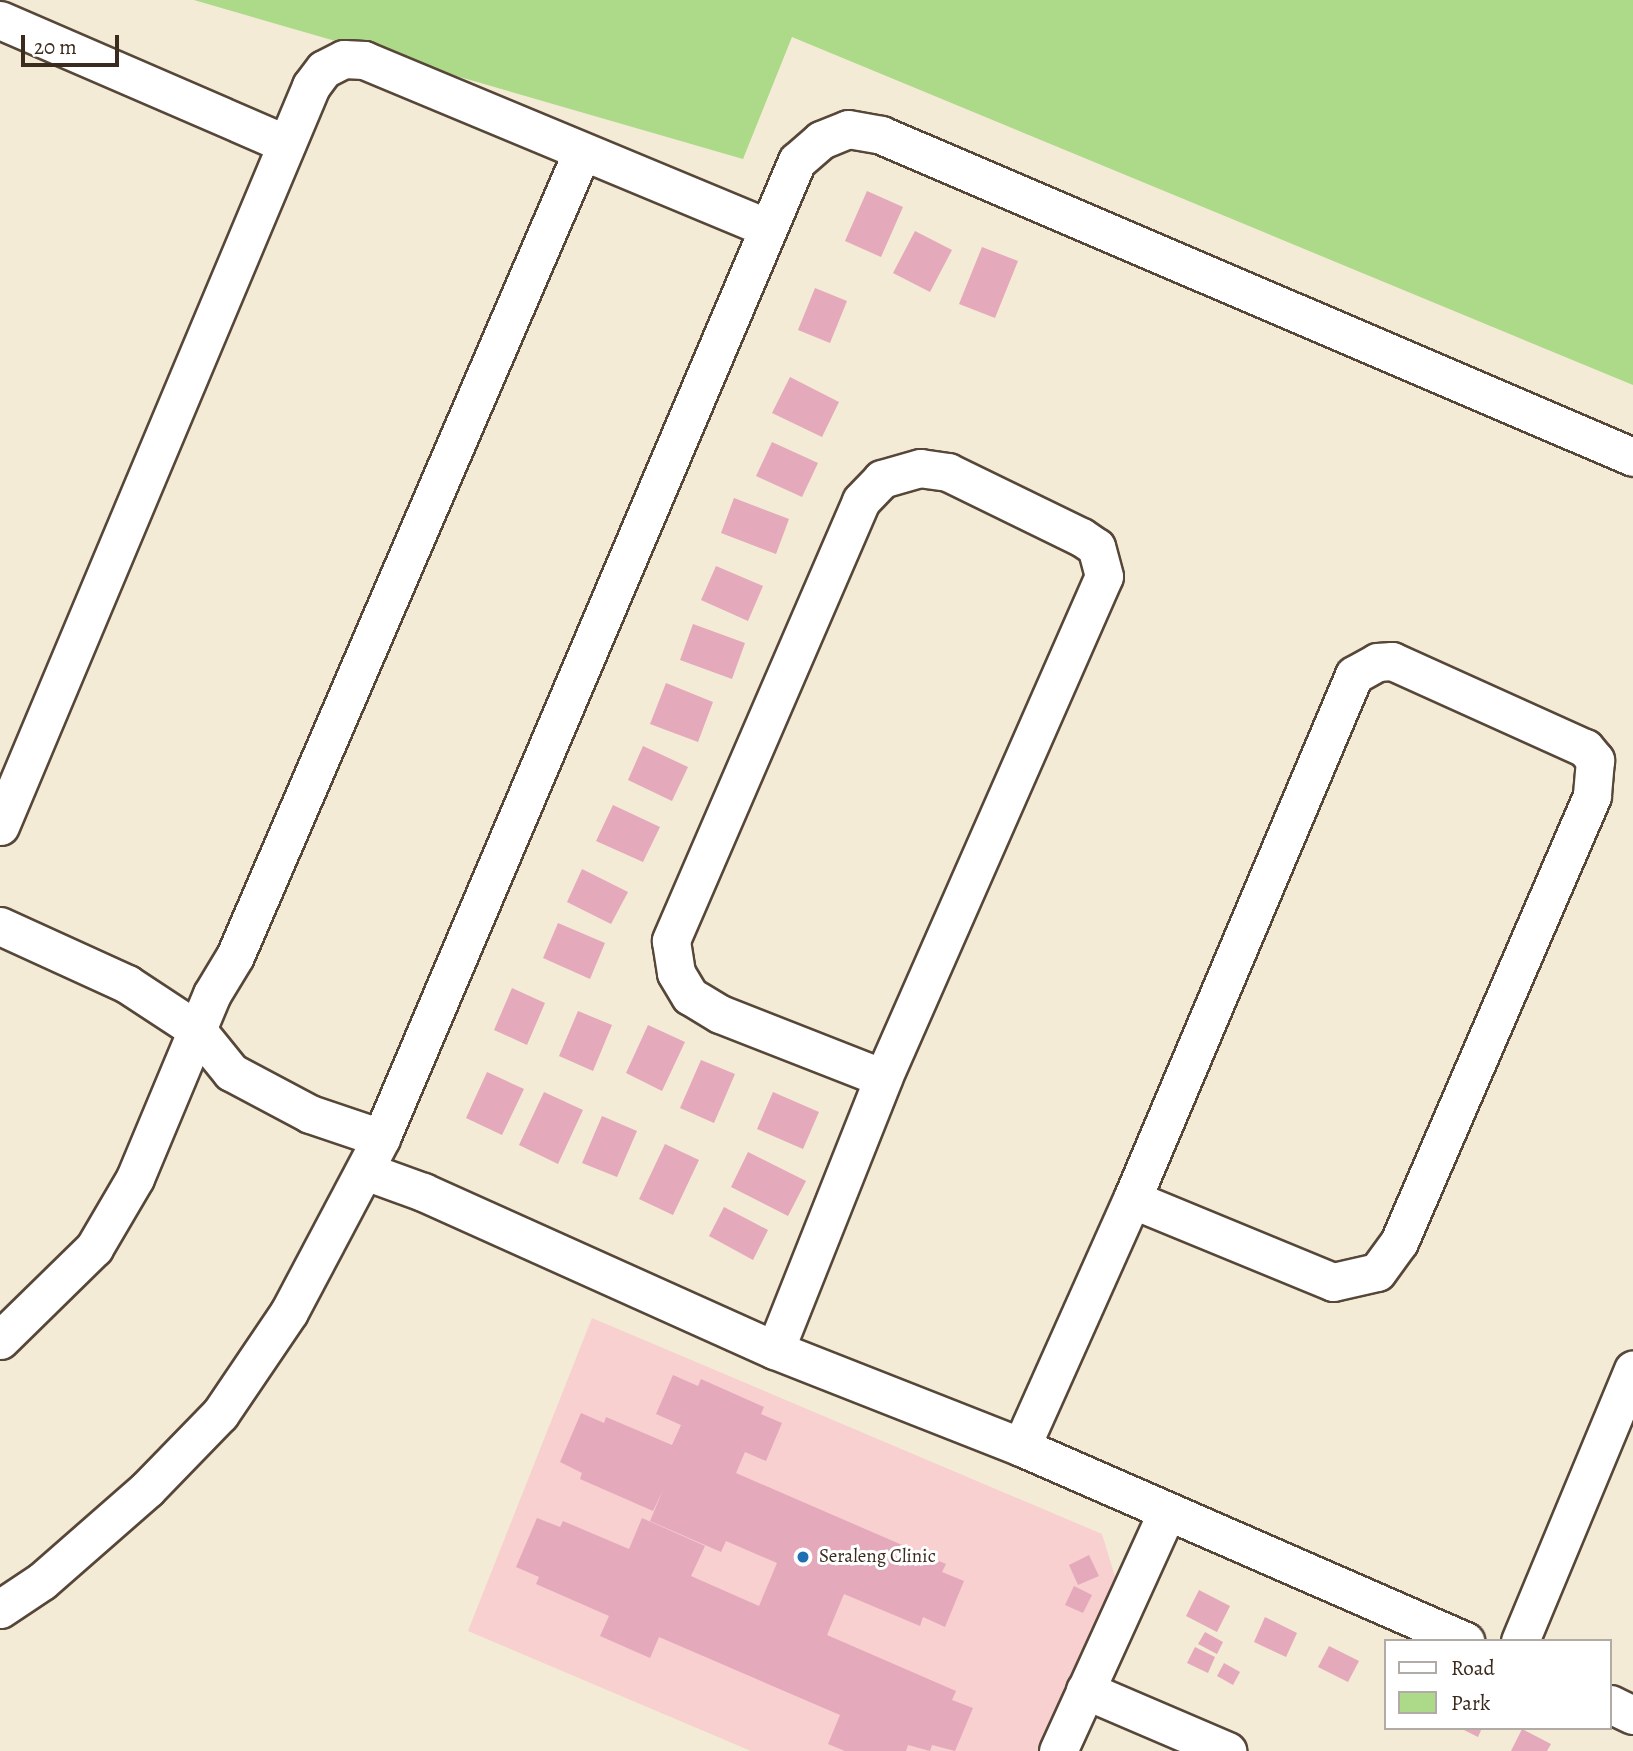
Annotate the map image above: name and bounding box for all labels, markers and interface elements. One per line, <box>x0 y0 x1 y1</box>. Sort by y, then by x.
scale bar <box>24 21 122 65</box>
text: 20 m <box>34 33 77 61</box>
place label: Seraleng Clinic <box>819 1546 936 1568</box>
marker: Seraleng Clinic <box>793 1547 813 1567</box>
legend <box>1384 1639 1612 1730</box>
text: Road <box>1451 1654 1495 1682</box>
text: Park <box>1451 1689 1490 1717</box>

